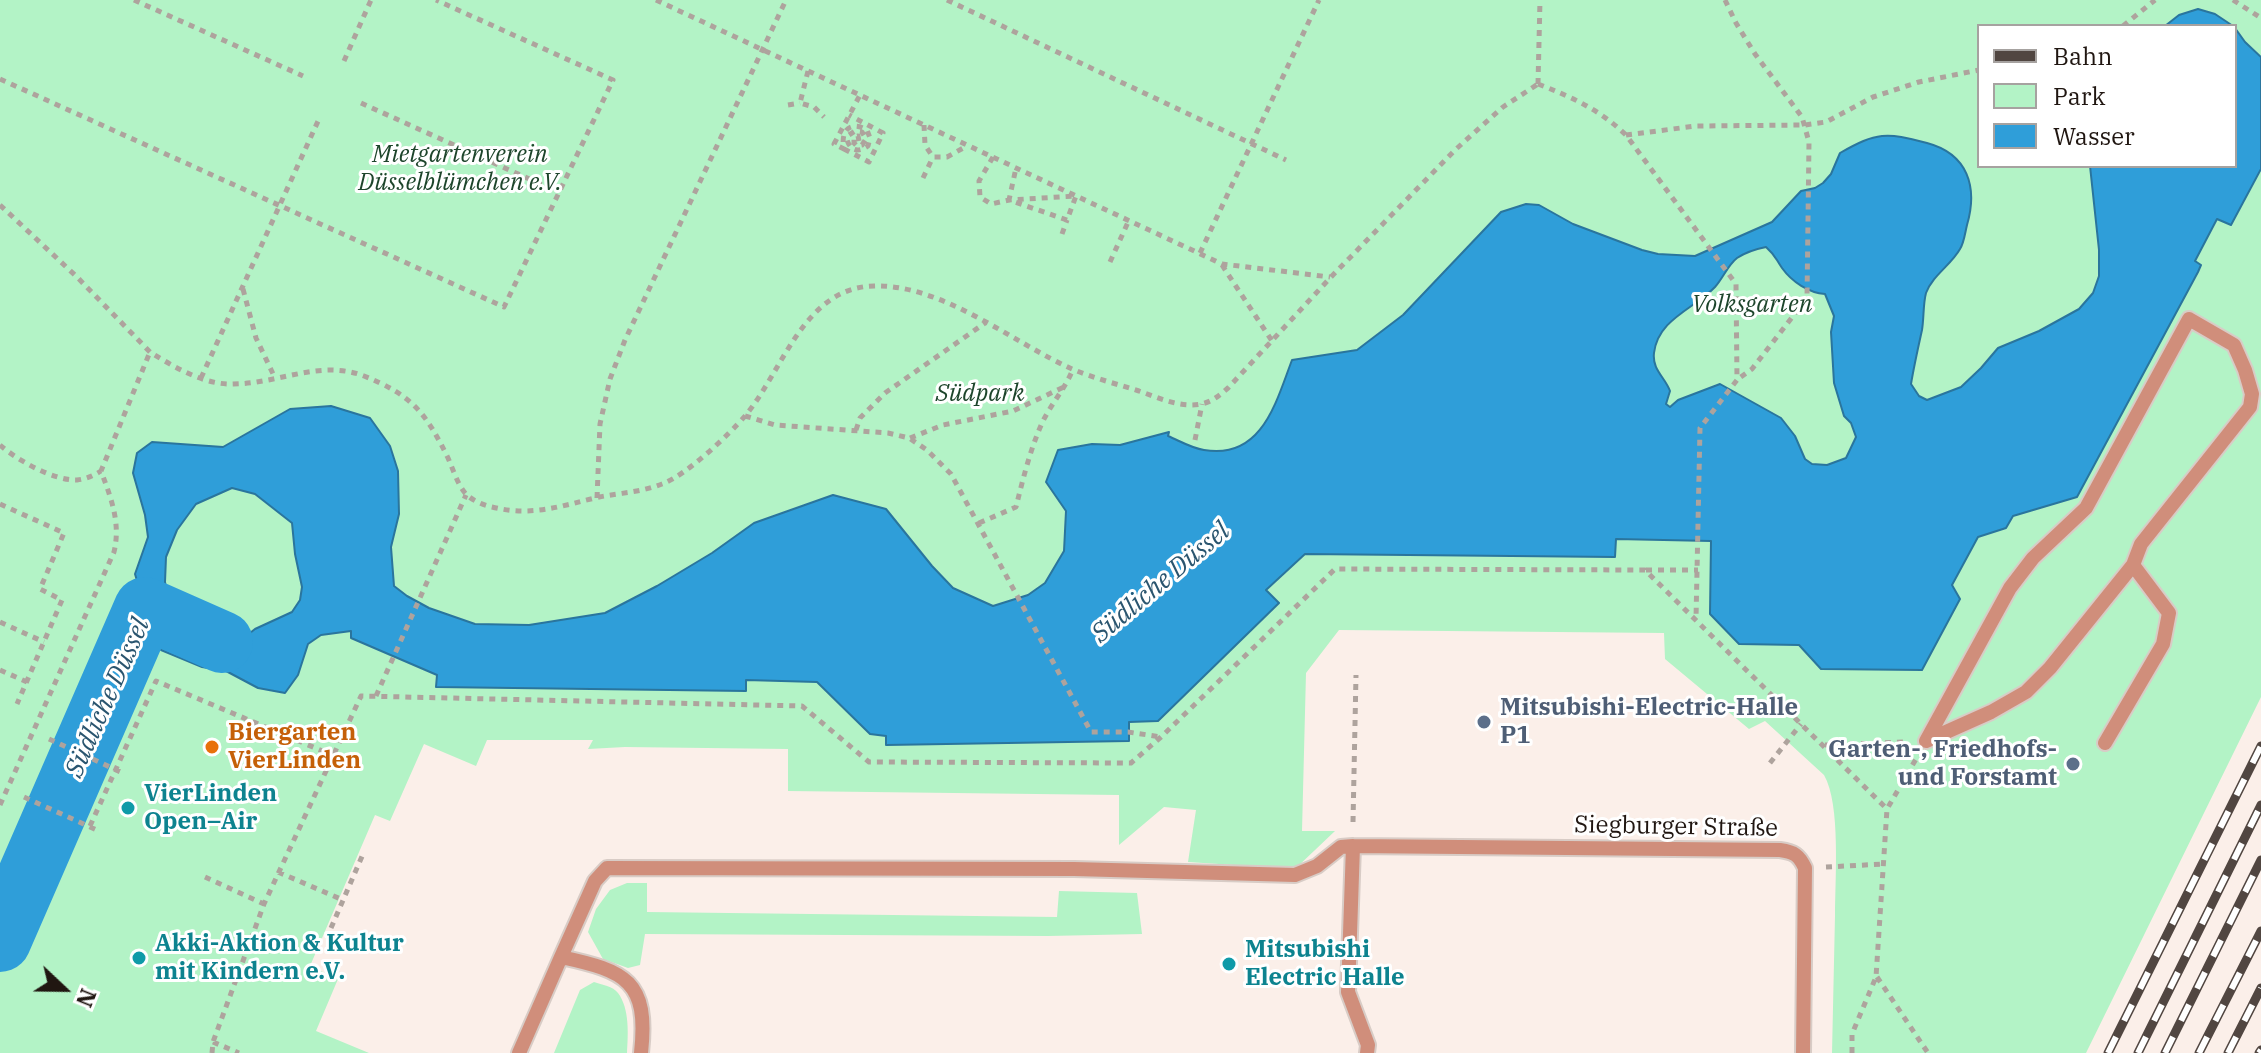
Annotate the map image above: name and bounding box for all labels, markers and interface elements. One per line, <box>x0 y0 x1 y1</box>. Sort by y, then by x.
legend <box>1977 24 2237 168</box>
text: Bahn <box>2053 40 2113 72</box>
text: Park <box>2053 80 2105 112</box>
text: Wasser <box>2053 120 2135 152</box>
park label: Mietgartenverein Düsselblümchen e.V. <box>358 141 562 197</box>
park label: Volksgarten <box>1692 291 1812 319</box>
park label: Südpark <box>936 380 1024 408</box>
water label: Südliche Düssel <box>1086 516 1236 650</box>
water label: Südliche Düssel <box>59 614 157 782</box>
place label: Mitsubishi-Electric-Halle P1 <box>1500 694 1798 750</box>
marker: Mitsubishi-Electric-Halle P1 <box>1475 713 1493 731</box>
place label: Biergarten VierLinden <box>228 719 361 775</box>
place label: Garten-, Friedhofs- und Forstamt <box>1828 736 2057 792</box>
marker: Biergarten VierLinden <box>203 738 221 756</box>
marker: Garten-, Friedhofs- und Forstamt <box>2064 755 2082 773</box>
place label: VierLinden Open–Air <box>144 780 277 836</box>
marker: VierLinden Open–Air <box>119 799 137 817</box>
street label: Siegburger Straße <box>1574 811 1778 843</box>
place label: Akki-Aktion & Kultur mit Kindern e.V. <box>155 930 404 986</box>
place label: Mitsubishi Electric Halle <box>1245 936 1405 992</box>
north arrow <box>24 949 104 1029</box>
marker: Akki-Aktion & Kultur mit Kindern e.V. <box>130 949 148 967</box>
marker: Mitsubishi Electric Halle <box>1220 955 1238 973</box>
text: N <box>70 985 103 1012</box>

